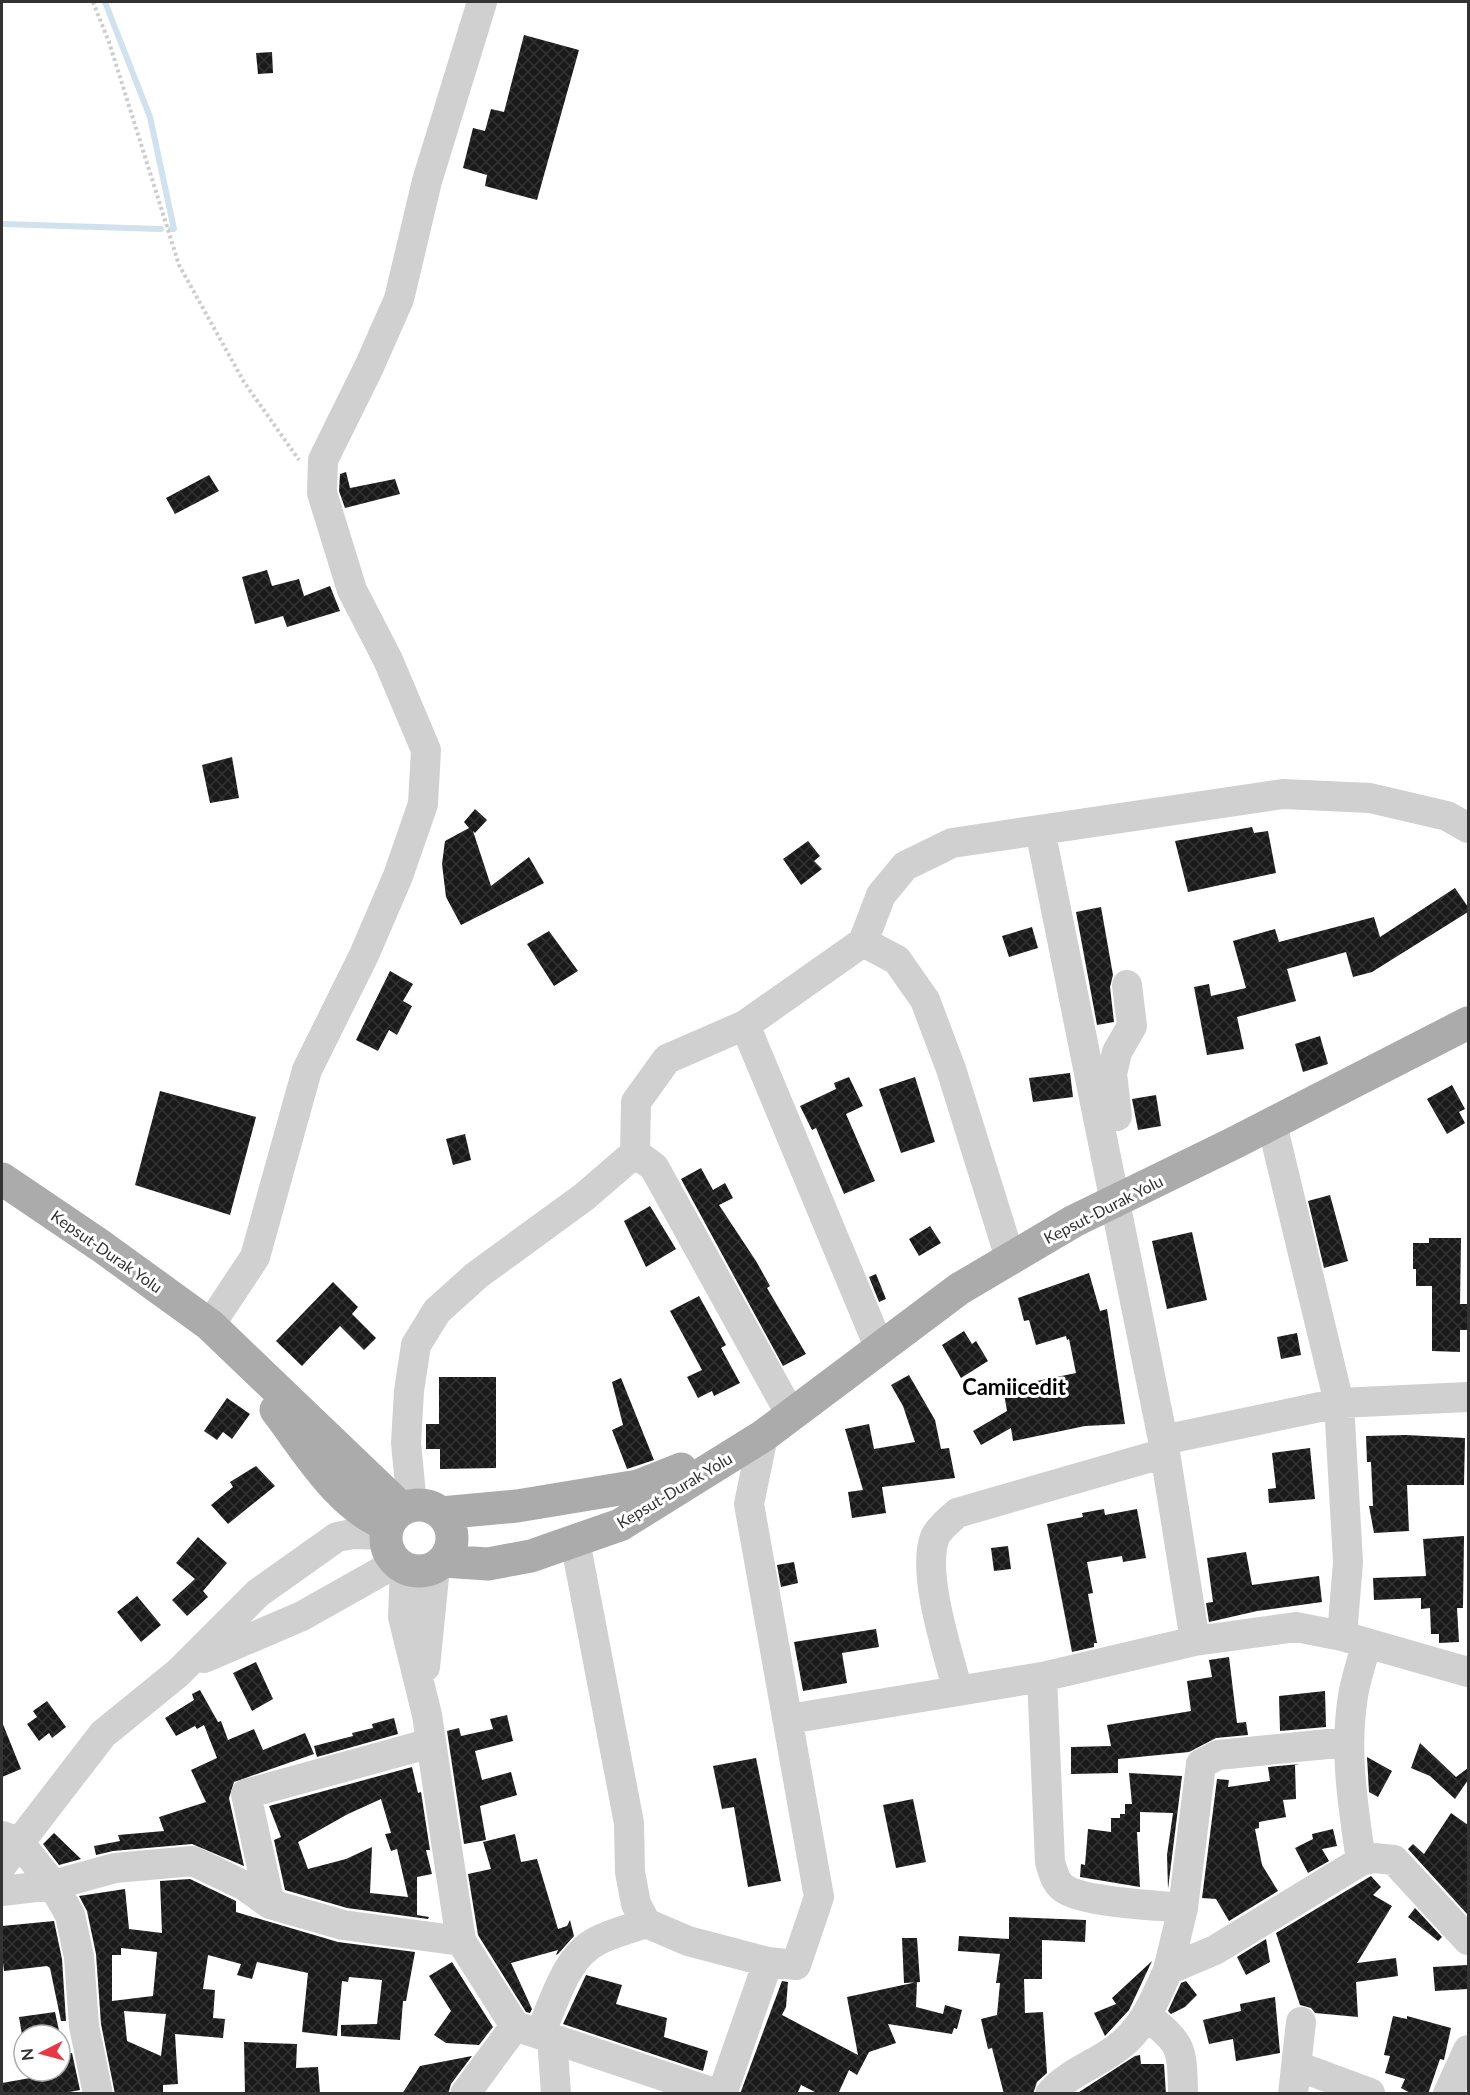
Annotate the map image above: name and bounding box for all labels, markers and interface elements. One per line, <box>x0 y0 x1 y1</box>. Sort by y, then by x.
street label: Kepsut-Durak Yolu <box>1040 1171 1166 1247</box>
street label: Kepsut-Durak Yolu <box>48 1206 166 1296</box>
district label: Camiicedit <box>962 1373 1067 1400</box>
street label: Kepsut-Durak Yolu <box>613 1448 735 1532</box>
north arrow <box>12 2023 72 2083</box>
text: N <box>16 2047 37 2062</box>

